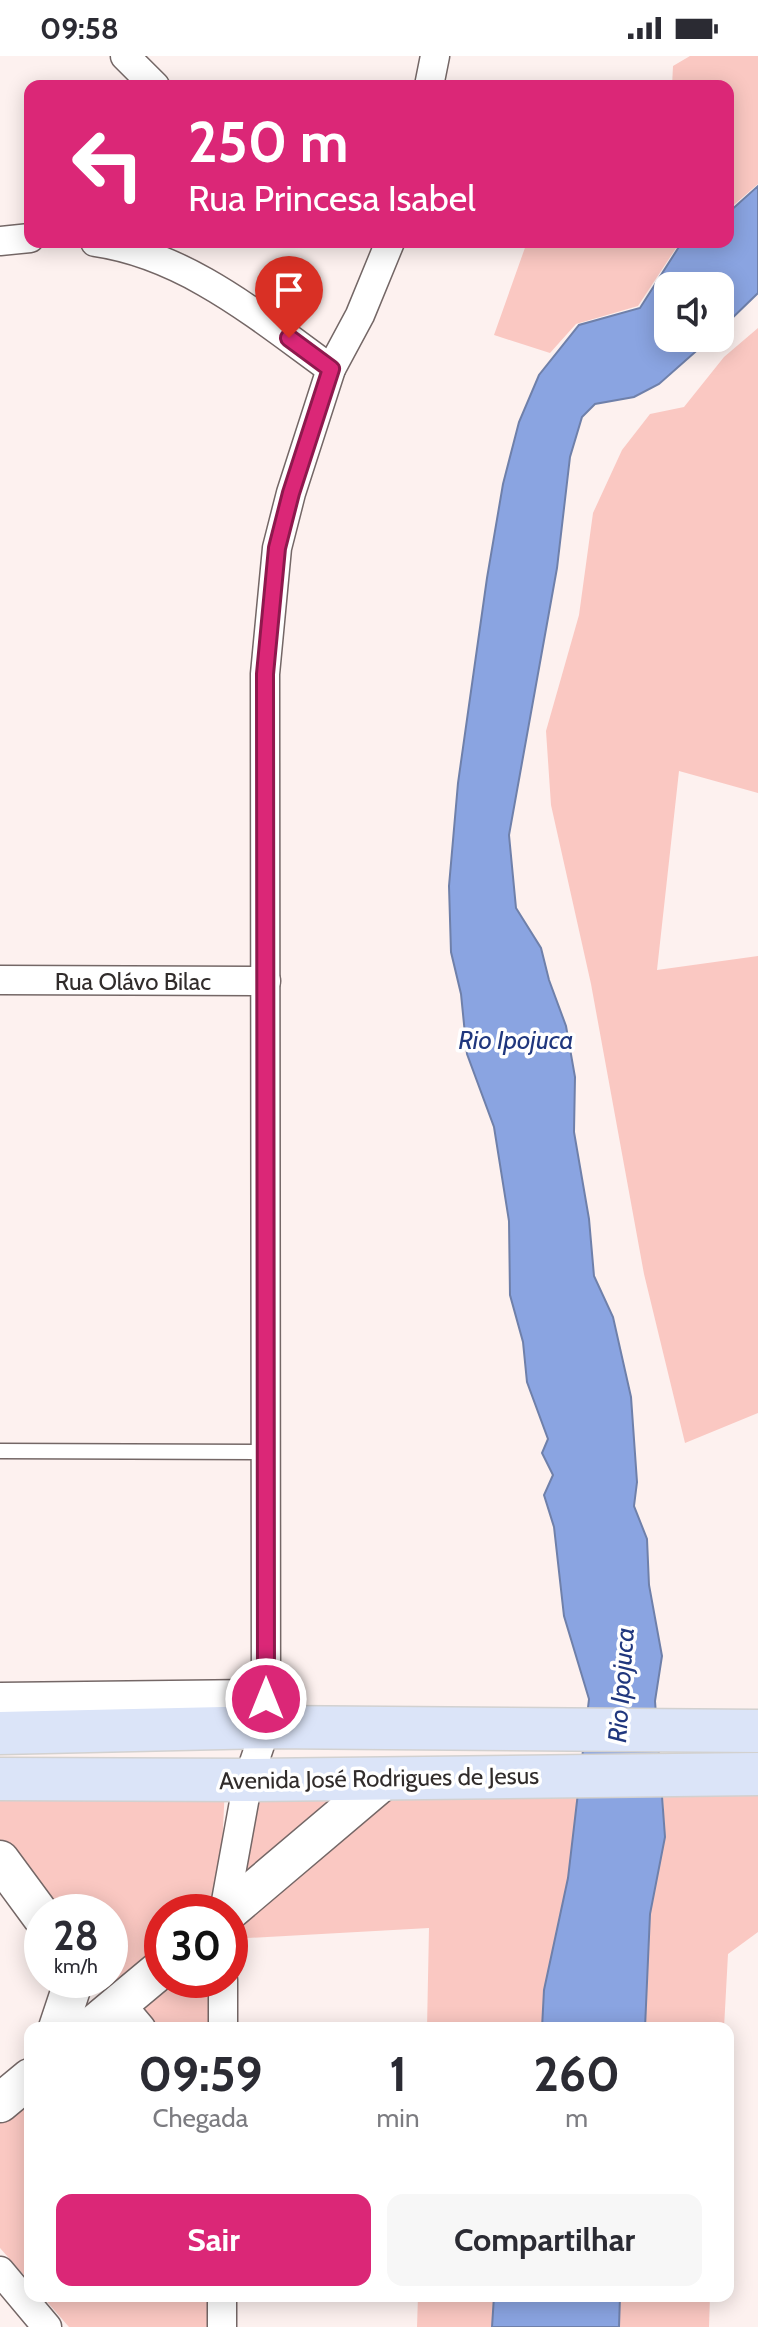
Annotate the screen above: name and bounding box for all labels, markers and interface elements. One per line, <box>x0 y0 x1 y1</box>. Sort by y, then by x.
text: 09:58 <box>40 10 119 47</box>
text: 250 m <box>188 108 349 176</box>
icon: left <box>56 112 160 216</box>
text: Rua Princesa Isabel <box>188 176 476 220</box>
pin <box>255 256 323 338</box>
icon: arrive <box>267 268 311 312</box>
map controls <box>654 272 734 352</box>
button: sound <box>654 272 734 352</box>
street label: Rua Olávo Bilac <box>55 967 211 996</box>
water label: Rio Ipojuca <box>458 1024 574 1056</box>
water label: Rio Ipojuca <box>601 1626 641 1744</box>
position arrow <box>224 1657 308 1741</box>
street label: Avenida José Rodrigues de Jesus <box>219 1761 539 1795</box>
speed limit sign: 30 <box>144 1894 248 1998</box>
text: 28 <box>53 1911 99 1960</box>
text: km/h <box>54 1954 98 1978</box>
text: 09:59 <box>138 2045 262 2103</box>
text: 1 <box>389 2045 407 2103</box>
text: 260 <box>534 2045 620 2103</box>
text: Chegada <box>152 2102 248 2134</box>
text: min <box>377 2102 419 2134</box>
text: m <box>565 2102 588 2134</box>
button: Sair <box>56 2194 371 2286</box>
button: Compartilhar <box>387 2194 702 2286</box>

